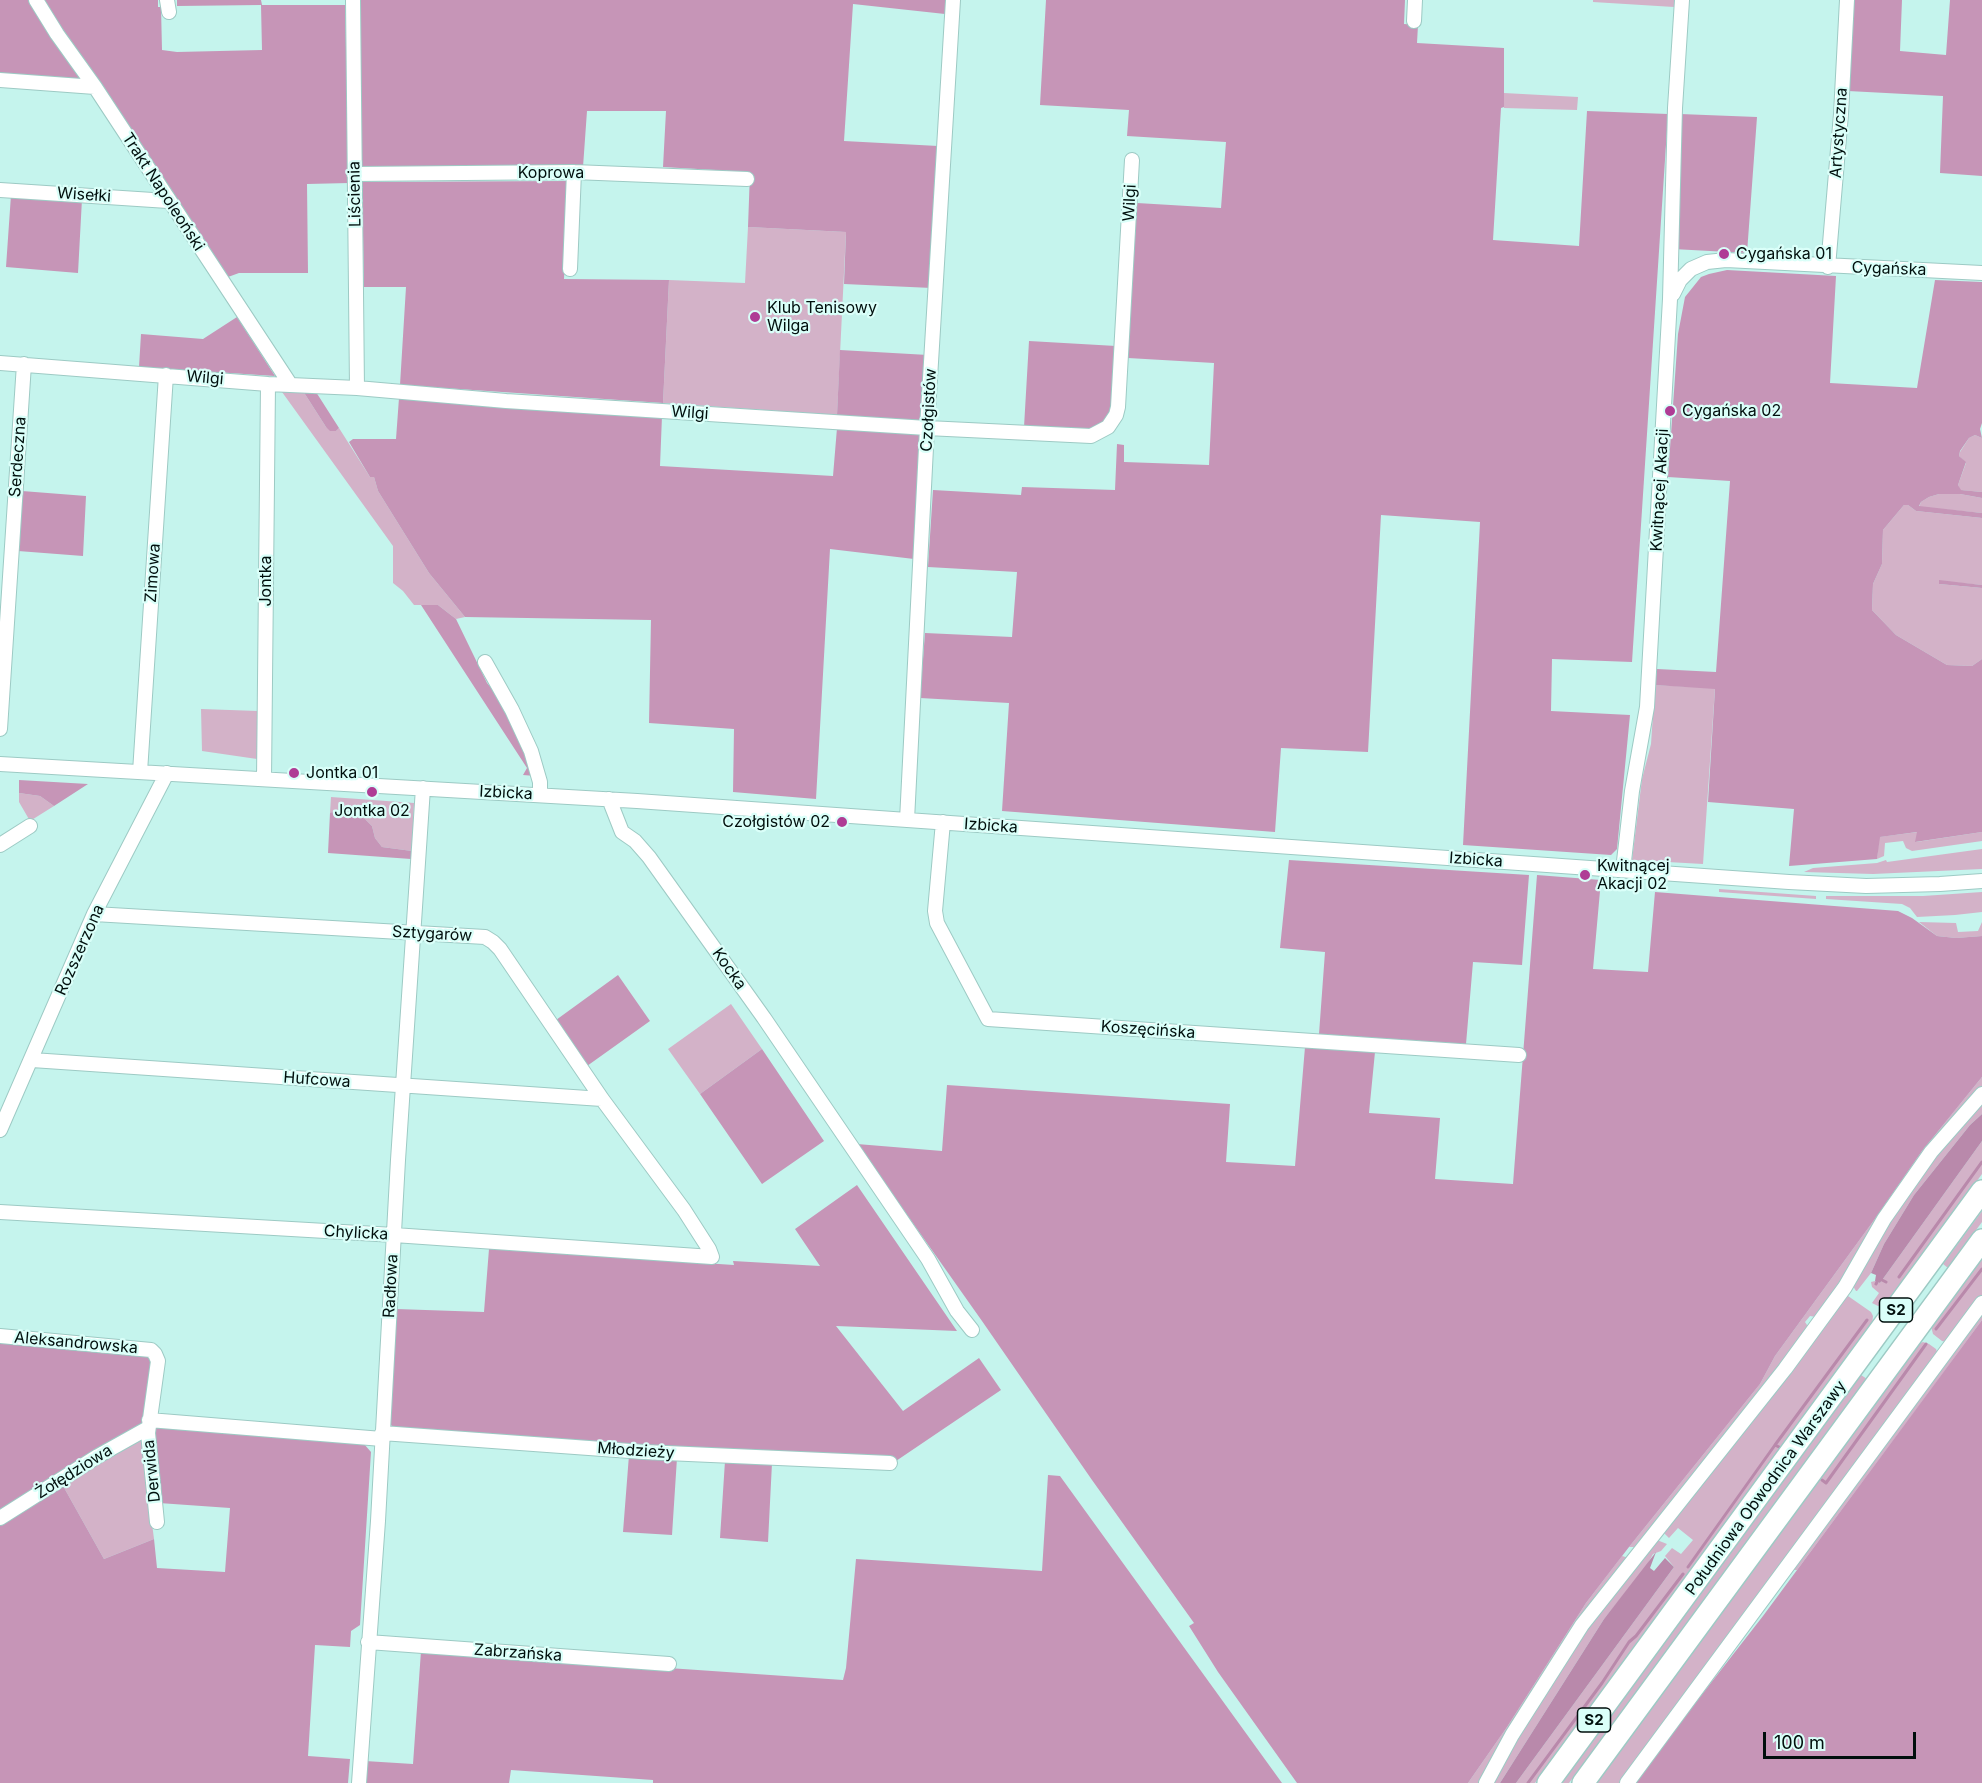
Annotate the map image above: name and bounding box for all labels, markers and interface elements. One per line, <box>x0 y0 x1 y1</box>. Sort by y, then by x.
street label: Artystyczna <box>1826 87 1852 179</box>
street label: Trakt Napoleoński <box>118 129 208 255</box>
street label: Liścienia <box>345 161 365 227</box>
street label: Koprowa <box>518 163 584 183</box>
street label: Wisełki <box>56 184 112 206</box>
street label: Wilgi <box>1119 184 1141 222</box>
place label: Cygańska 01 <box>1736 244 1832 264</box>
marker: Cygańska 01 <box>1717 247 1731 261</box>
street label: Cygańska <box>1851 258 1927 280</box>
place label: Klub Tenisowy Wilga <box>767 298 877 336</box>
marker: Klub Tenisowy Wilga <box>748 310 762 324</box>
street label: Wilgi <box>186 367 224 389</box>
street label: Czołgistów <box>917 368 941 452</box>
place label: Cygańska 02 <box>1682 401 1781 421</box>
street label: Wilgi <box>671 402 709 424</box>
marker: Cygańska 02 <box>1663 404 1677 418</box>
street label: Serdeczna <box>6 416 30 498</box>
street label: Kwitnącej Akacji <box>1647 428 1673 552</box>
street label: Zimowa <box>141 543 165 603</box>
street label: Jontka <box>256 555 276 607</box>
place label: Jontka 01 <box>306 763 378 783</box>
marker: Jontka 01 <box>287 766 301 780</box>
street label: Izbicka <box>479 782 533 804</box>
marker: Jontka 02 <box>365 785 379 799</box>
place label: Jontka 02 <box>334 801 410 821</box>
place label: Czołgistów 02 <box>722 812 830 832</box>
marker: Czołgistów 02 <box>835 815 849 829</box>
street label: Izbicka <box>964 815 1018 837</box>
street label: Izbicka <box>1449 849 1503 871</box>
place label: Kwitnącej Akacji 02 <box>1597 856 1670 894</box>
marker: Kwitnącej Akacji 02 <box>1578 868 1592 882</box>
street label: Rozszerzona <box>51 902 109 998</box>
street label: Sztygarów <box>391 922 473 946</box>
street label: Kocka <box>708 944 750 994</box>
street label: Koszęcińska <box>1100 1017 1196 1043</box>
street label: Hufcowa <box>283 1068 351 1092</box>
street label: Chylicka <box>323 1222 389 1244</box>
street label: Radłowa <box>380 1253 402 1319</box>
road number: S2 <box>1880 1298 1912 1322</box>
street label: Aleksandrowska <box>13 1328 139 1358</box>
street label: Południowa Obwodnica Warszawy <box>1682 1377 1850 1599</box>
street label: Derwida <box>139 1439 165 1503</box>
street label: Młodzieży <box>597 1439 675 1463</box>
street label: Żołędziowa <box>32 1441 116 1503</box>
street label: Zabrzańska <box>473 1640 563 1666</box>
road number: S2 <box>1578 1708 1610 1732</box>
scale bar <box>1766 1720 1919 1758</box>
text: 100 m <box>1774 1732 1825 1753</box>

